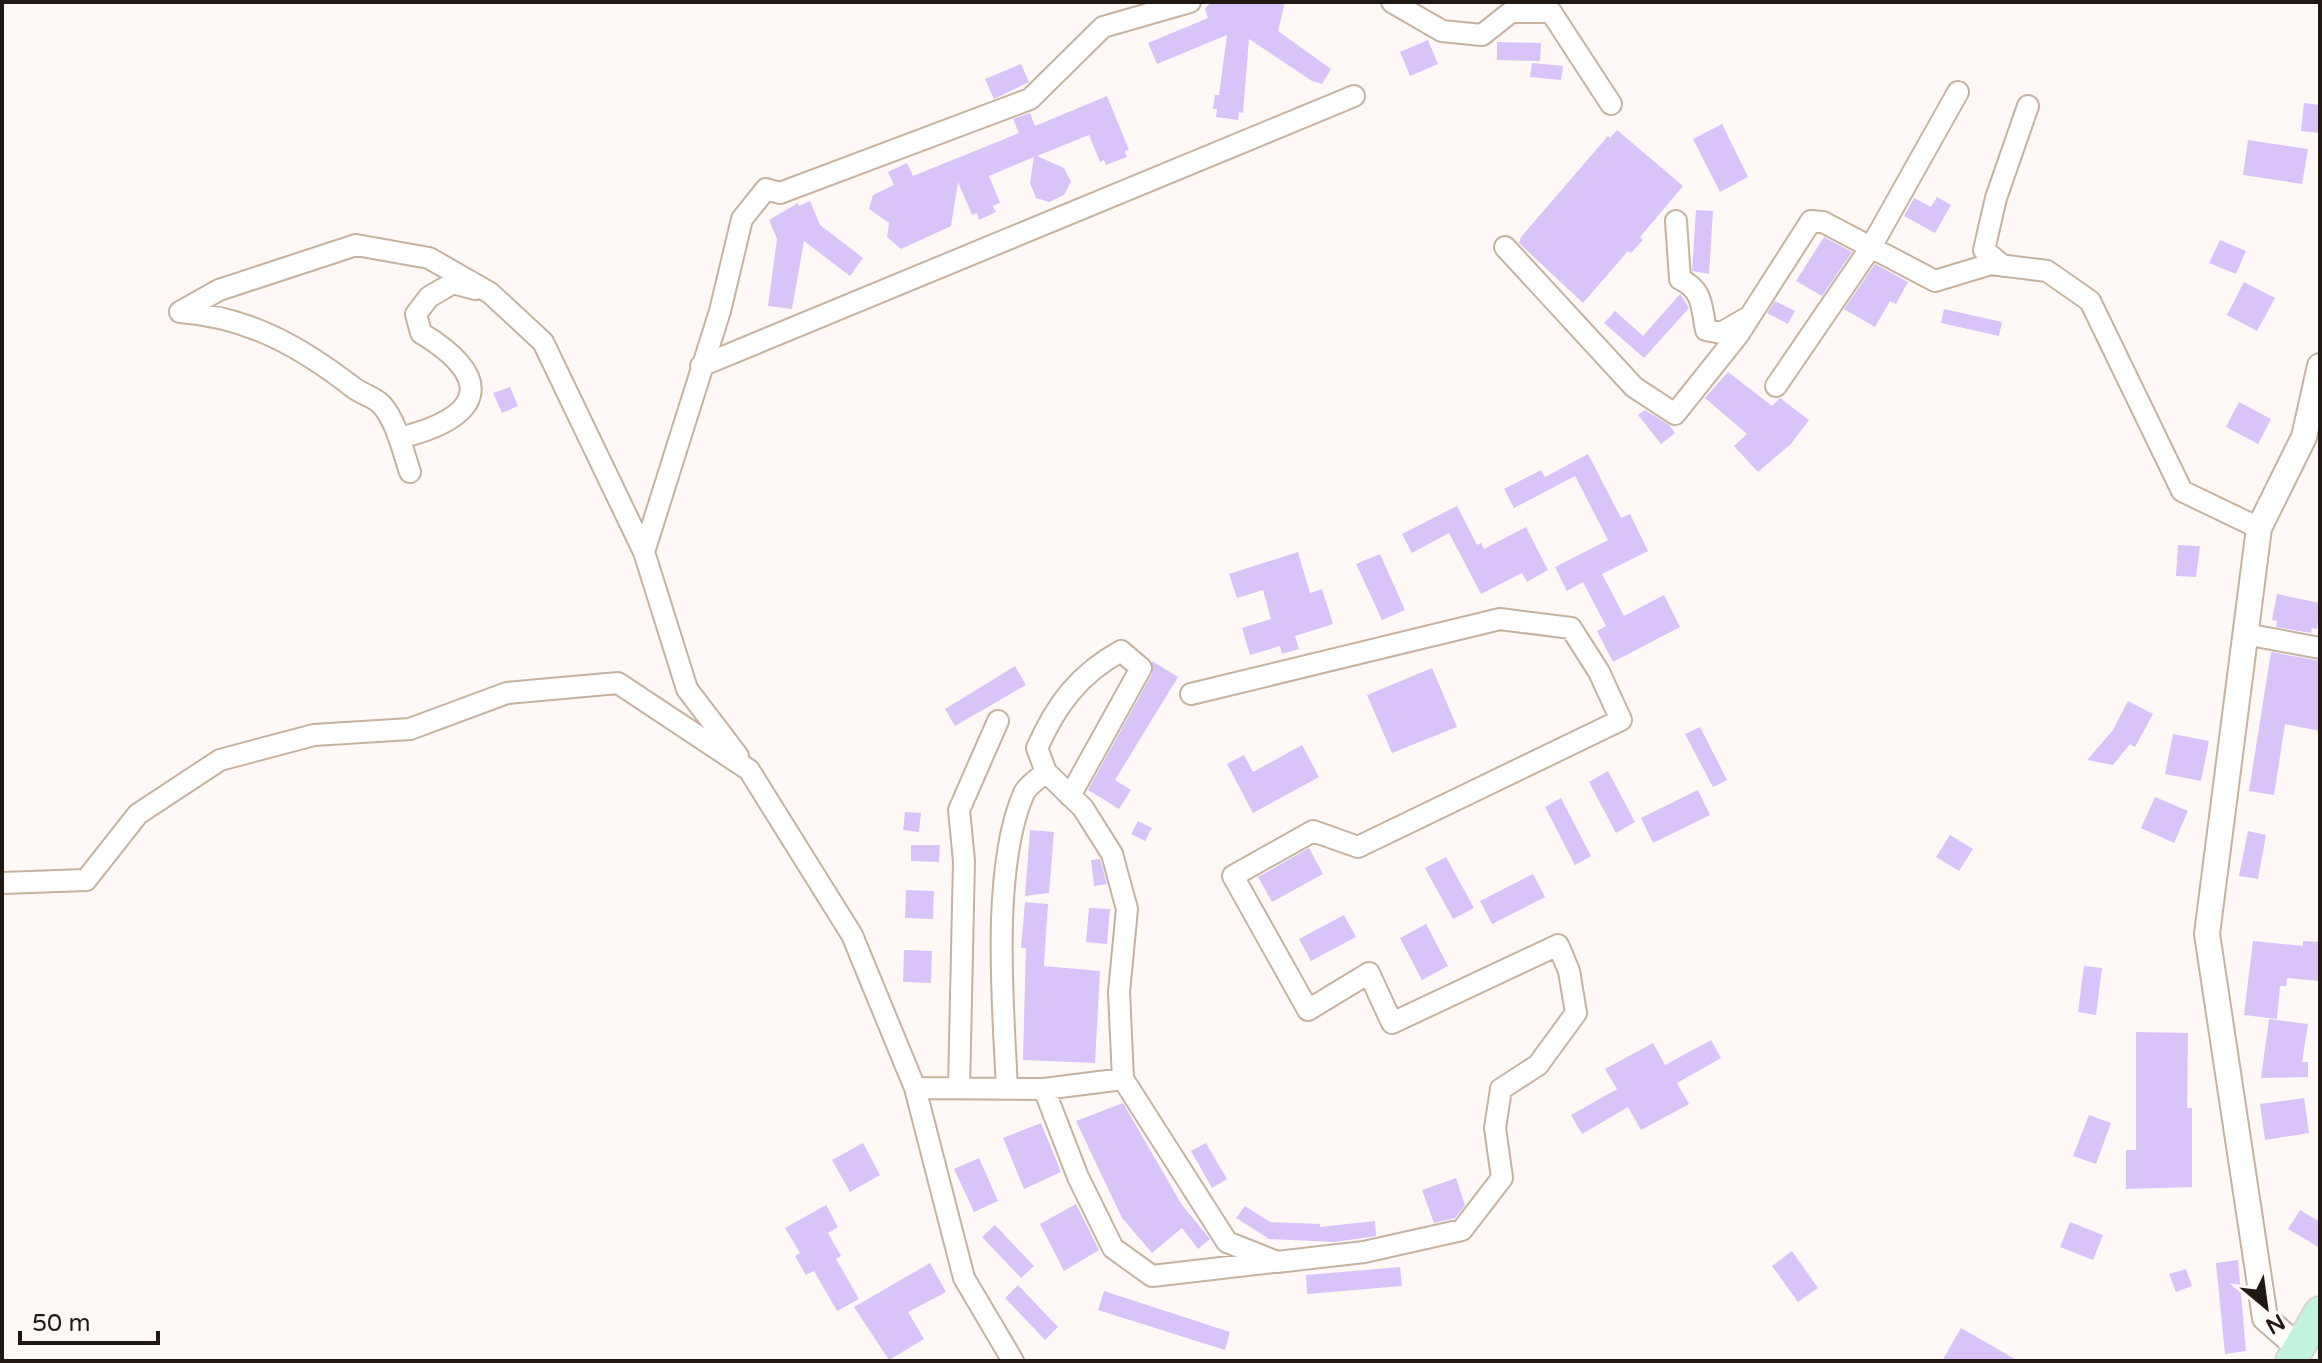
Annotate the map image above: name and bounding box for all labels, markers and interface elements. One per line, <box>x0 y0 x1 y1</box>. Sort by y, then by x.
north arrow <box>2226 1267 2306 1347</box>
scale bar <box>20 1295 158 1345</box>
text: N <box>2261 1308 2289 1339</box>
text: 50 m <box>32 1309 90 1338</box>

